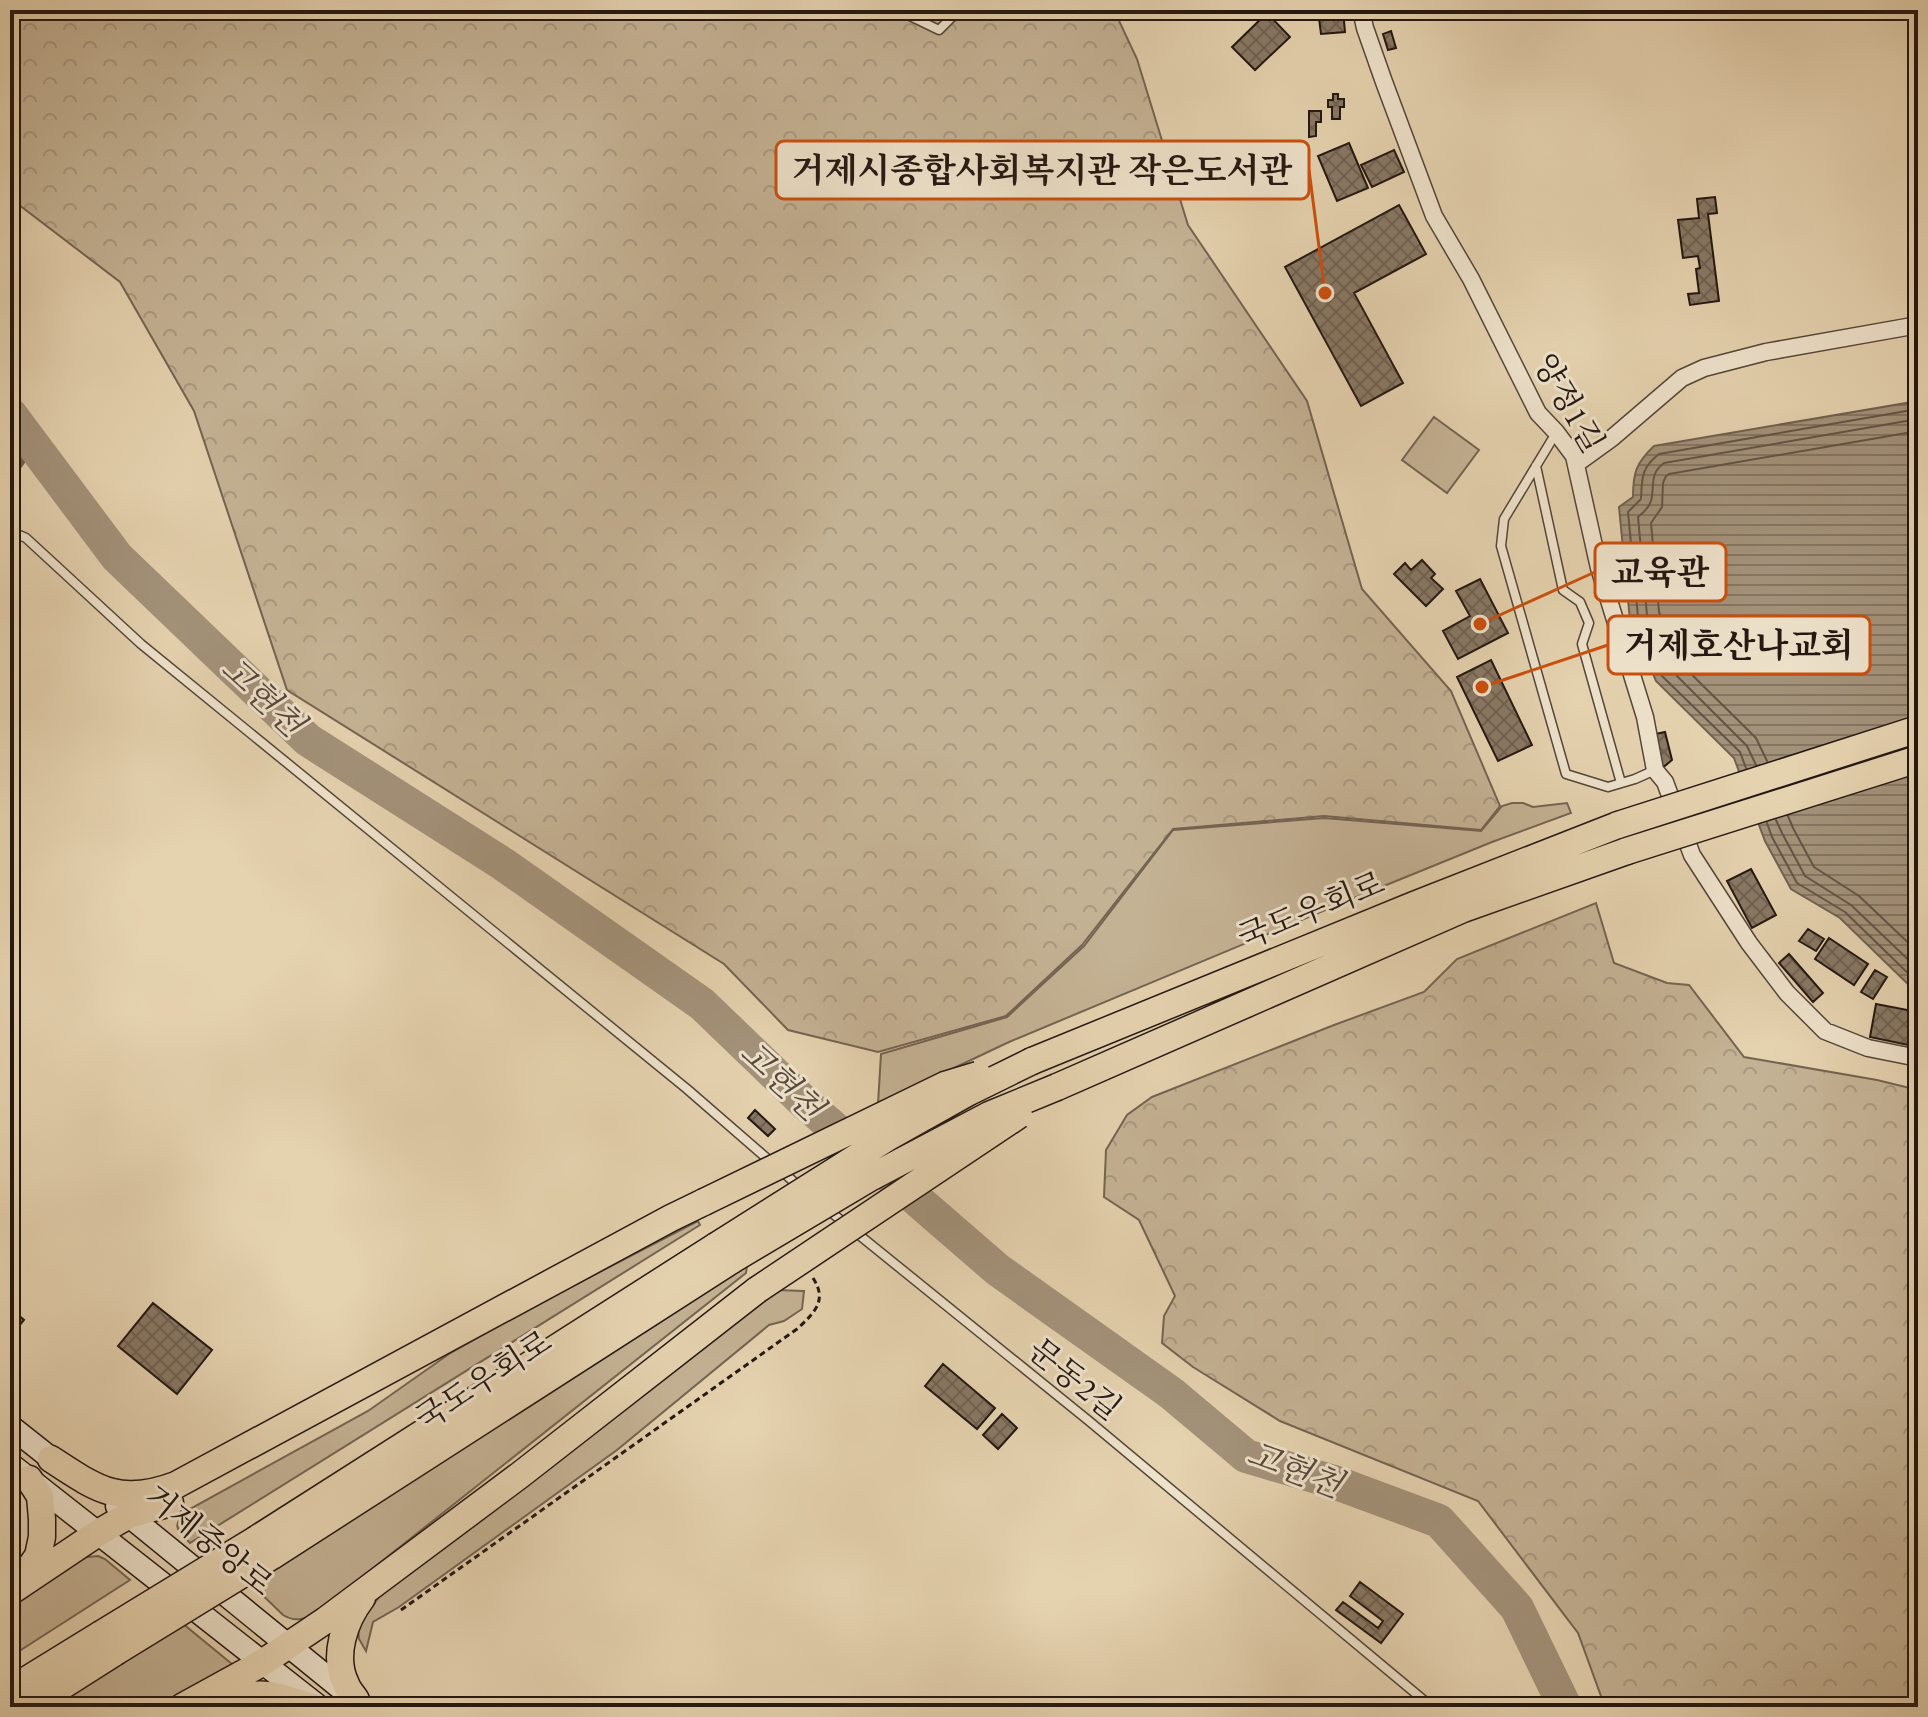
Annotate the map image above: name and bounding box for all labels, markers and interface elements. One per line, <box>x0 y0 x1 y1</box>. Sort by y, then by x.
callout: 거제시종합사회복지관 작은도서관 <box>776 141 1309 199</box>
text: 거제시종합사회복지관 작은도서관 <box>792 148 1293 192</box>
street label: 양정1길 <box>1524 346 1614 460</box>
callout: 교육관 <box>1595 543 1726 601</box>
text: 교육관 <box>1611 550 1709 594</box>
callout: 거제호산나교회 <box>1608 616 1870 674</box>
text: 거제호산나교회 <box>1624 623 1854 667</box>
water label: 고현천 <box>212 646 316 747</box>
street label: 국도우회로 <box>1231 862 1391 958</box>
water label: 고현천 <box>731 1030 835 1131</box>
street label: 국도우회로 <box>407 1320 559 1440</box>
street label: 문동2길 <box>1020 1329 1130 1429</box>
water label: 고현천 <box>1241 1431 1351 1508</box>
street label: 거제중앙로 <box>136 1475 282 1605</box>

